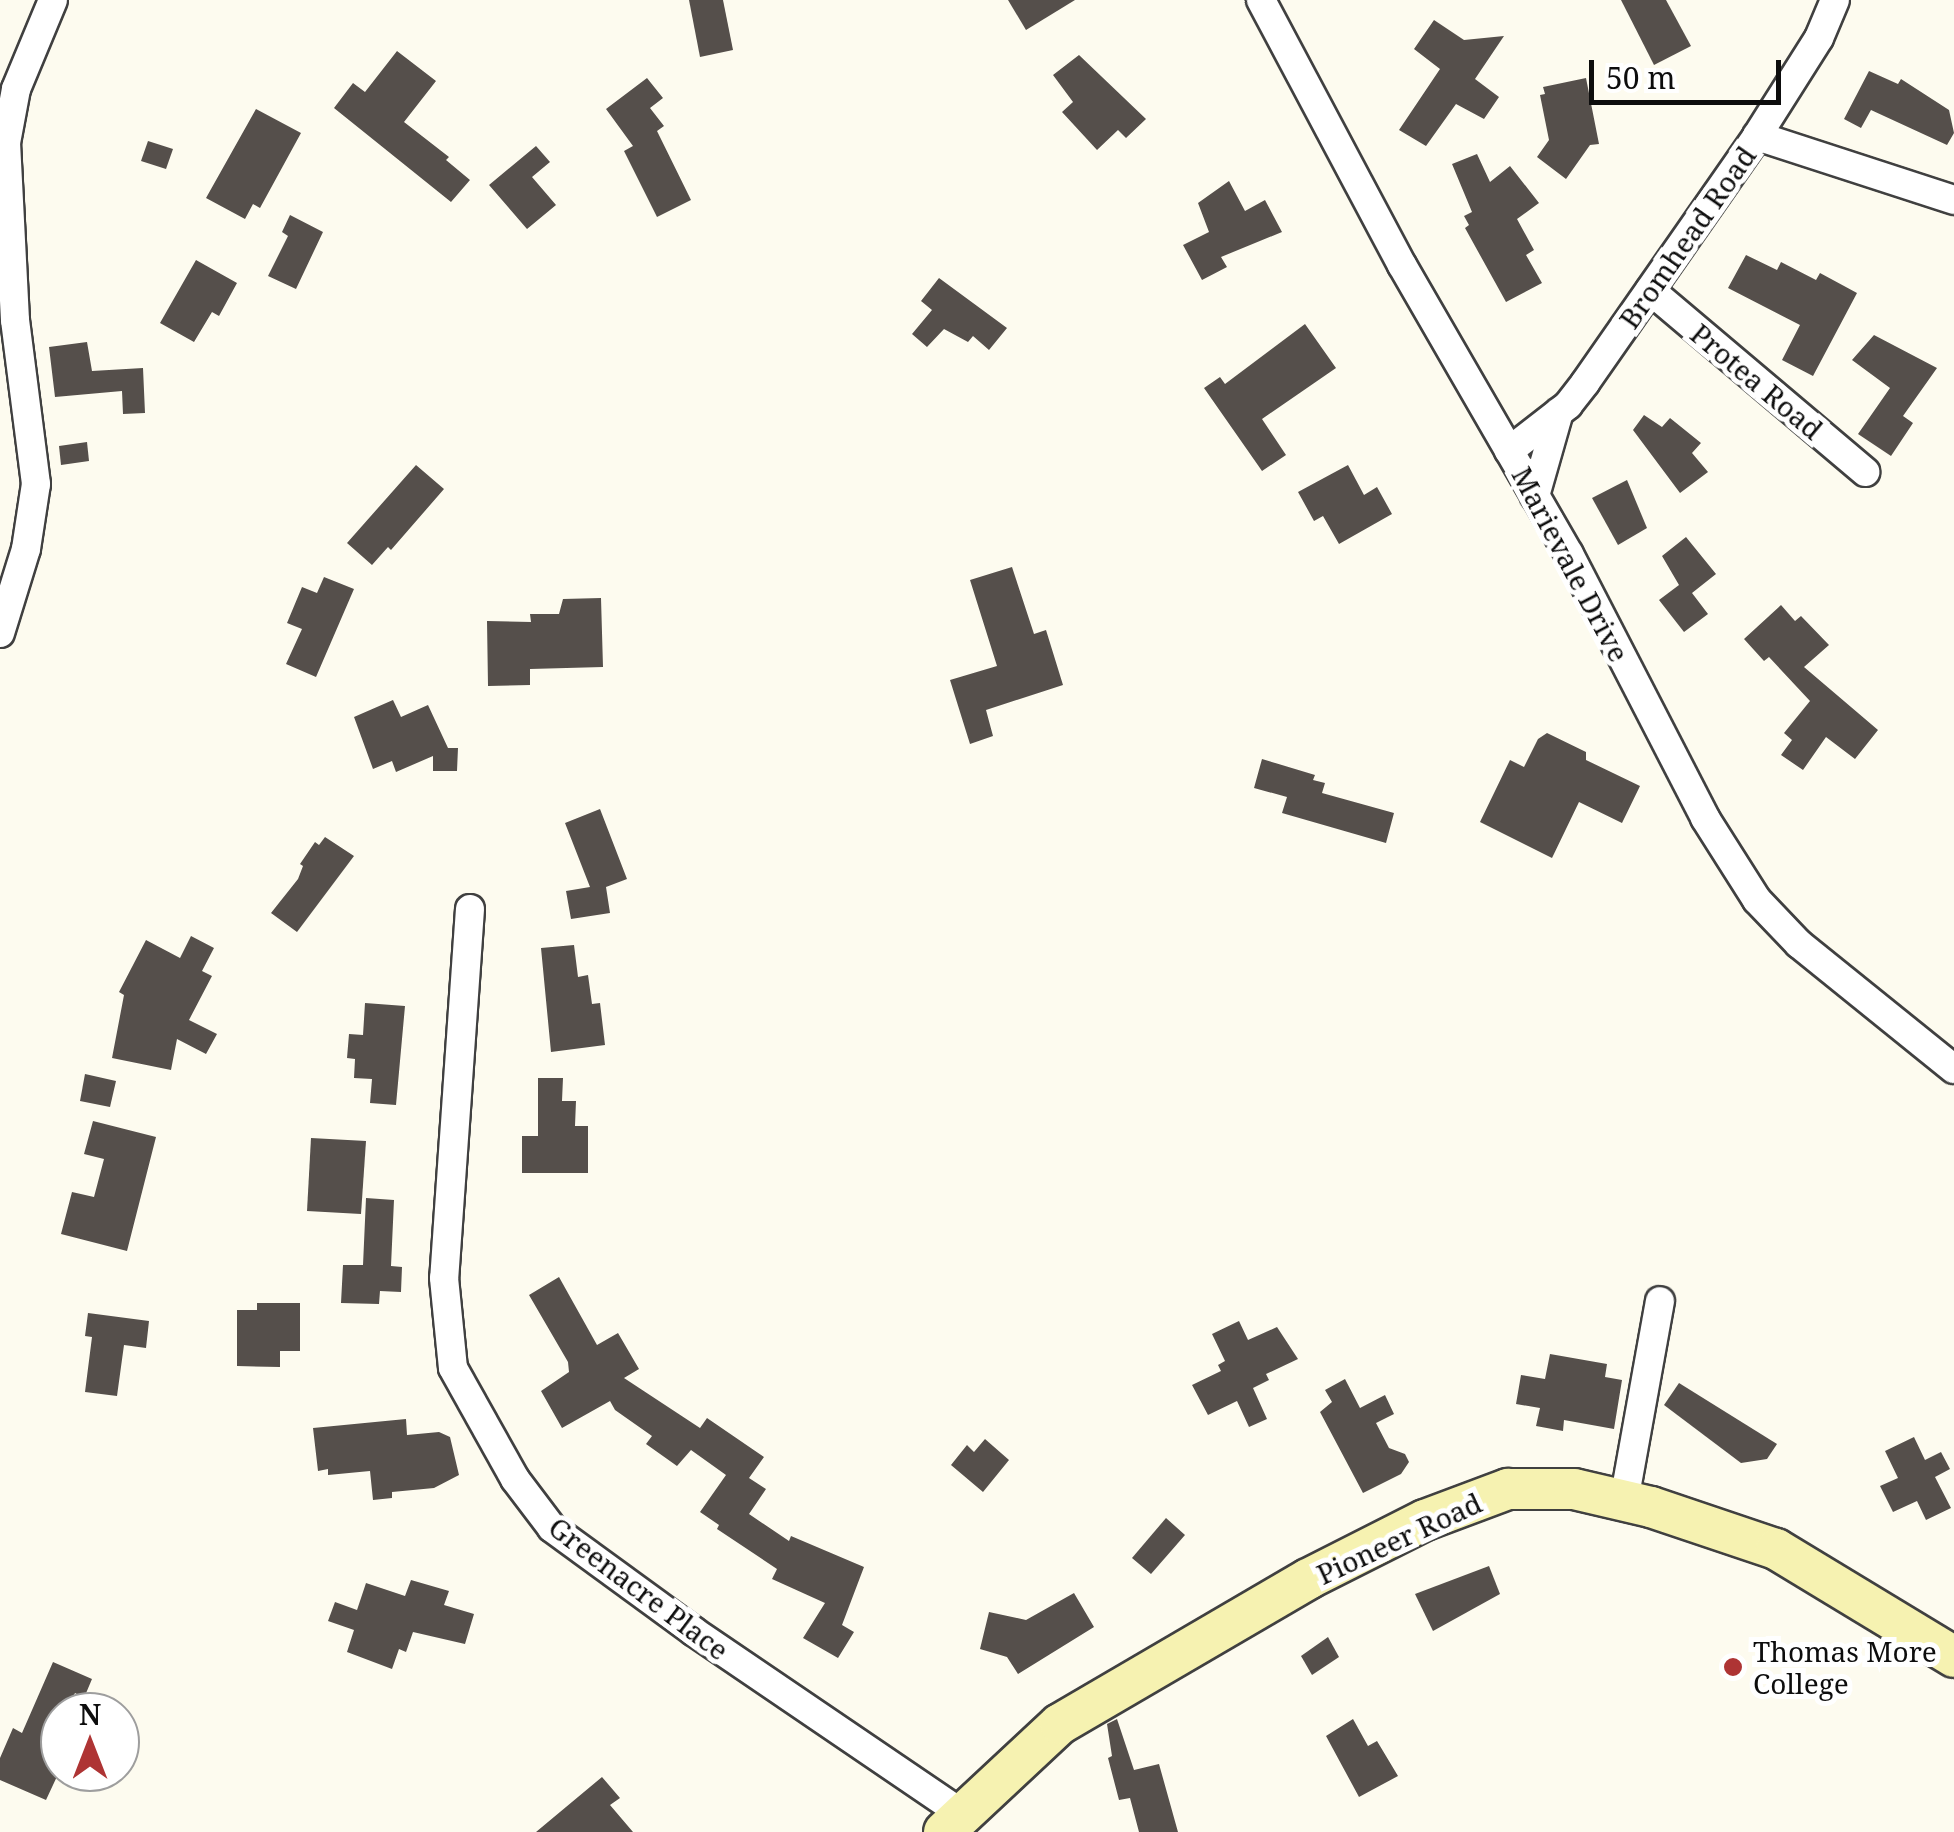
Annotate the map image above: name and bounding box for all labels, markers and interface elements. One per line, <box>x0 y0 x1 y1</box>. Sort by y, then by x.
scale bar <box>1594 40 1786 102</box>
text: 50 m <box>1606 57 1676 98</box>
street label: Bromhead Road <box>1612 139 1762 335</box>
street label: Protea Road <box>1684 316 1830 446</box>
street label: Marievale Drive <box>1506 461 1636 667</box>
street label: Pioneer Road <box>1311 1485 1487 1591</box>
street label: Greenacre Place <box>543 1509 735 1667</box>
place label: Thomas More College <box>1753 1634 1937 1700</box>
marker: Thomas More College <box>1722 1656 1744 1678</box>
north arrow <box>40 1692 140 1792</box>
text: N <box>79 1695 101 1733</box>

